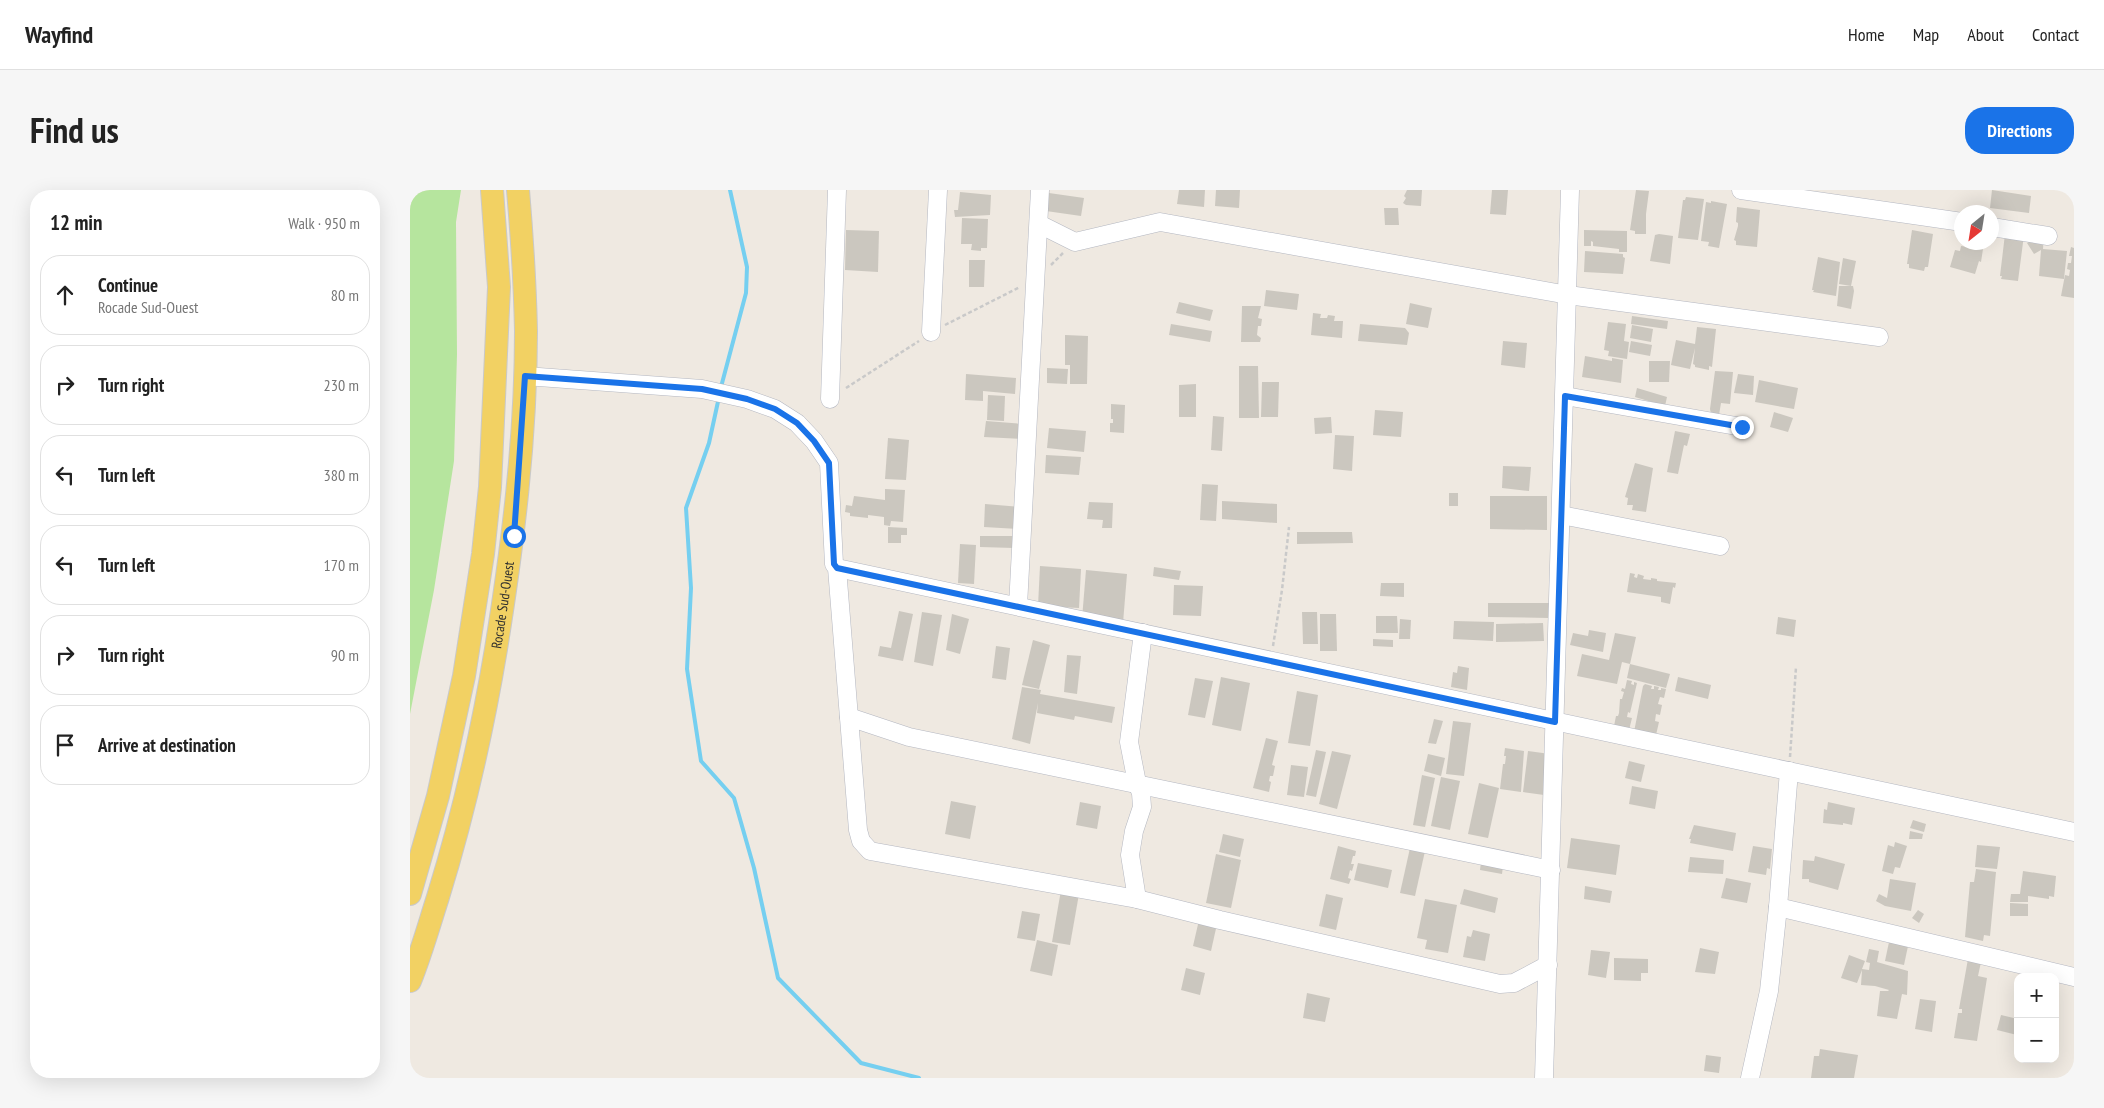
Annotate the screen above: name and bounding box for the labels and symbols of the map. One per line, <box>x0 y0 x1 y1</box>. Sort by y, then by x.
north arrow <box>1954 205 1999 250</box>
route end <box>1731 416 1754 439</box>
route start <box>503 525 526 548</box>
street label: Rocade Sud-Ouest <box>487 560 518 650</box>

